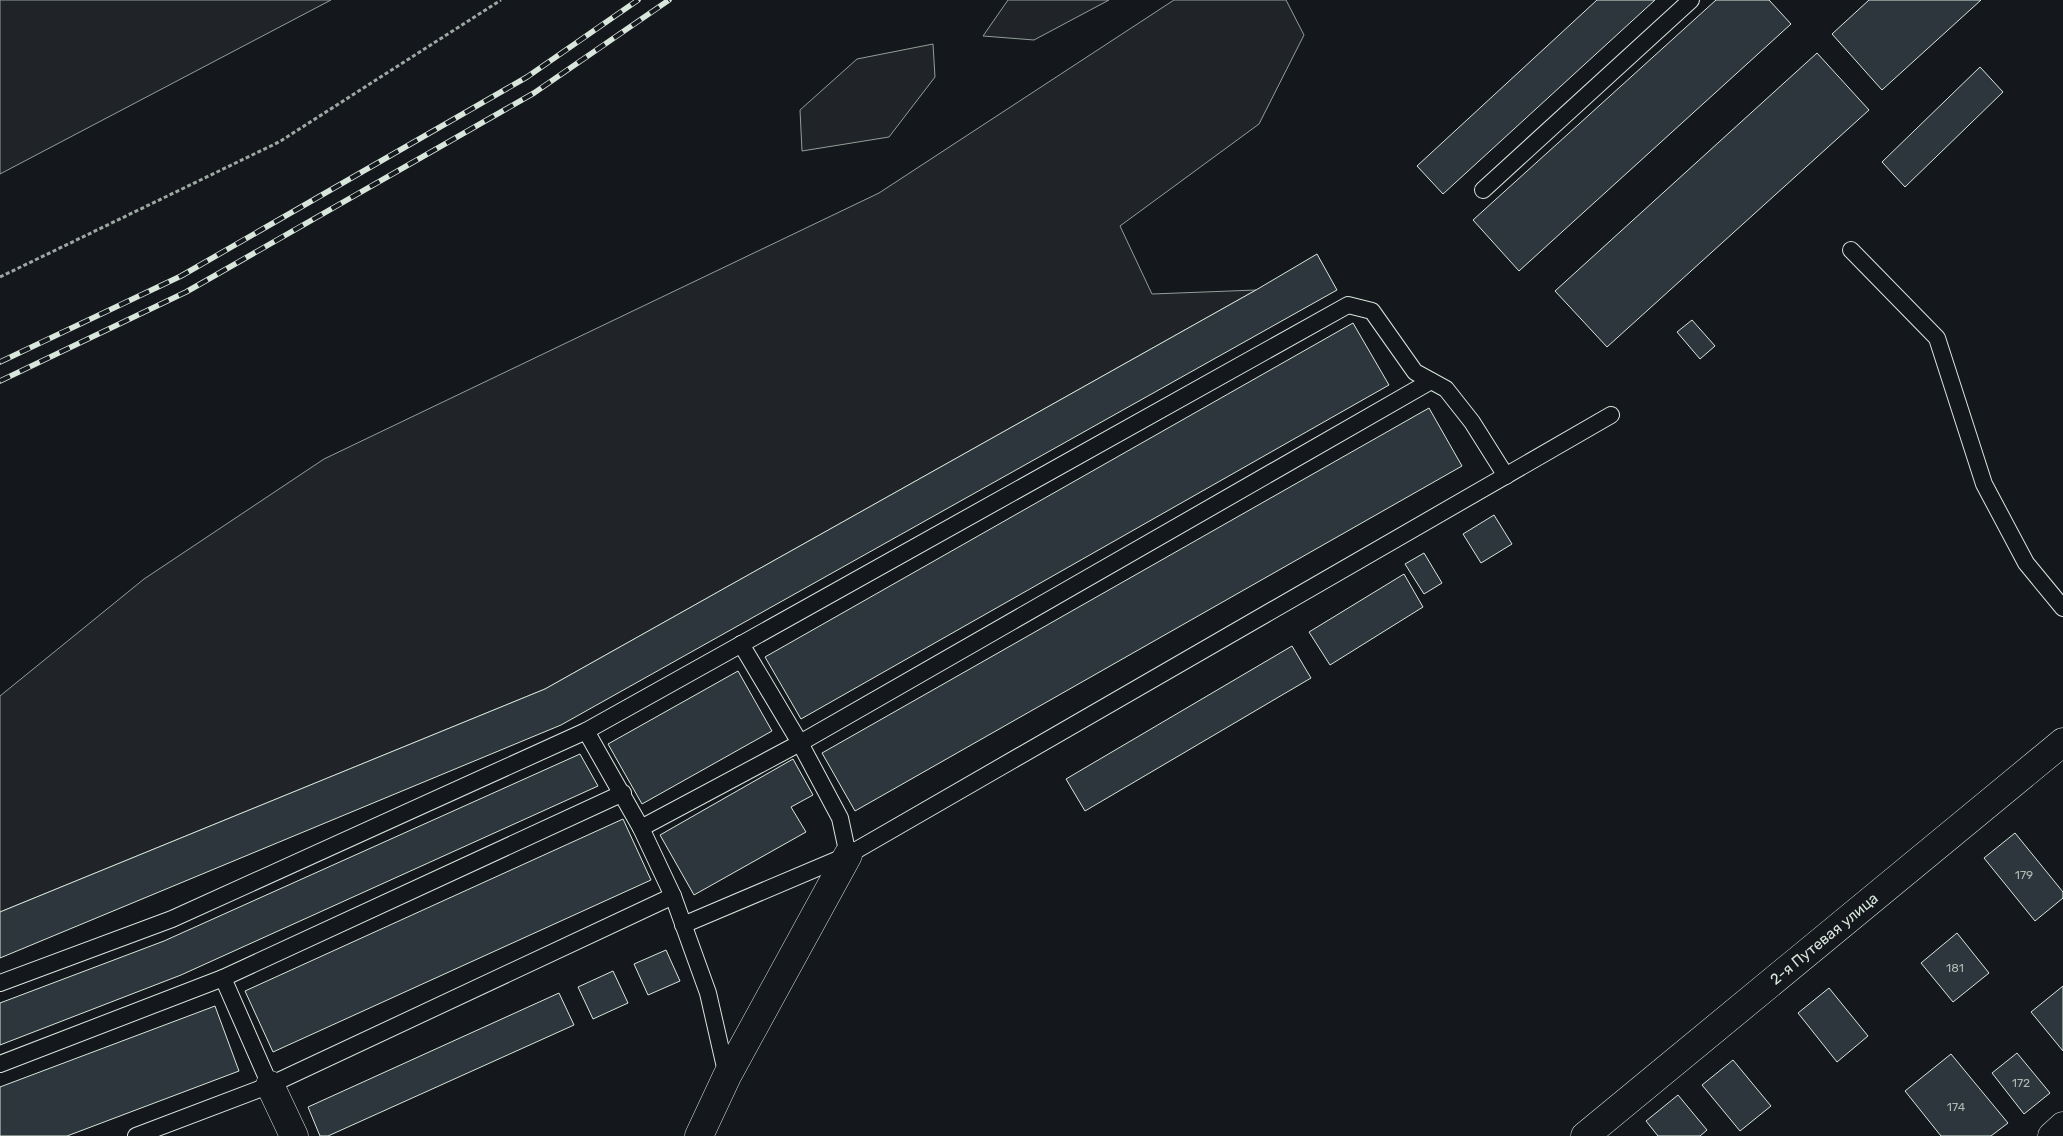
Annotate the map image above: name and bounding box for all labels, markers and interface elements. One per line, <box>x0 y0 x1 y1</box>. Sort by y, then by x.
house number: 179 <box>2015 868 2033 882</box>
street label: 2-я Путевая улица <box>1767 889 1882 989</box>
house number: 181 <box>1946 961 1964 975</box>
house number: 172 <box>2012 1076 2030 1090</box>
house number: 174 <box>1947 1100 1966 1114</box>

